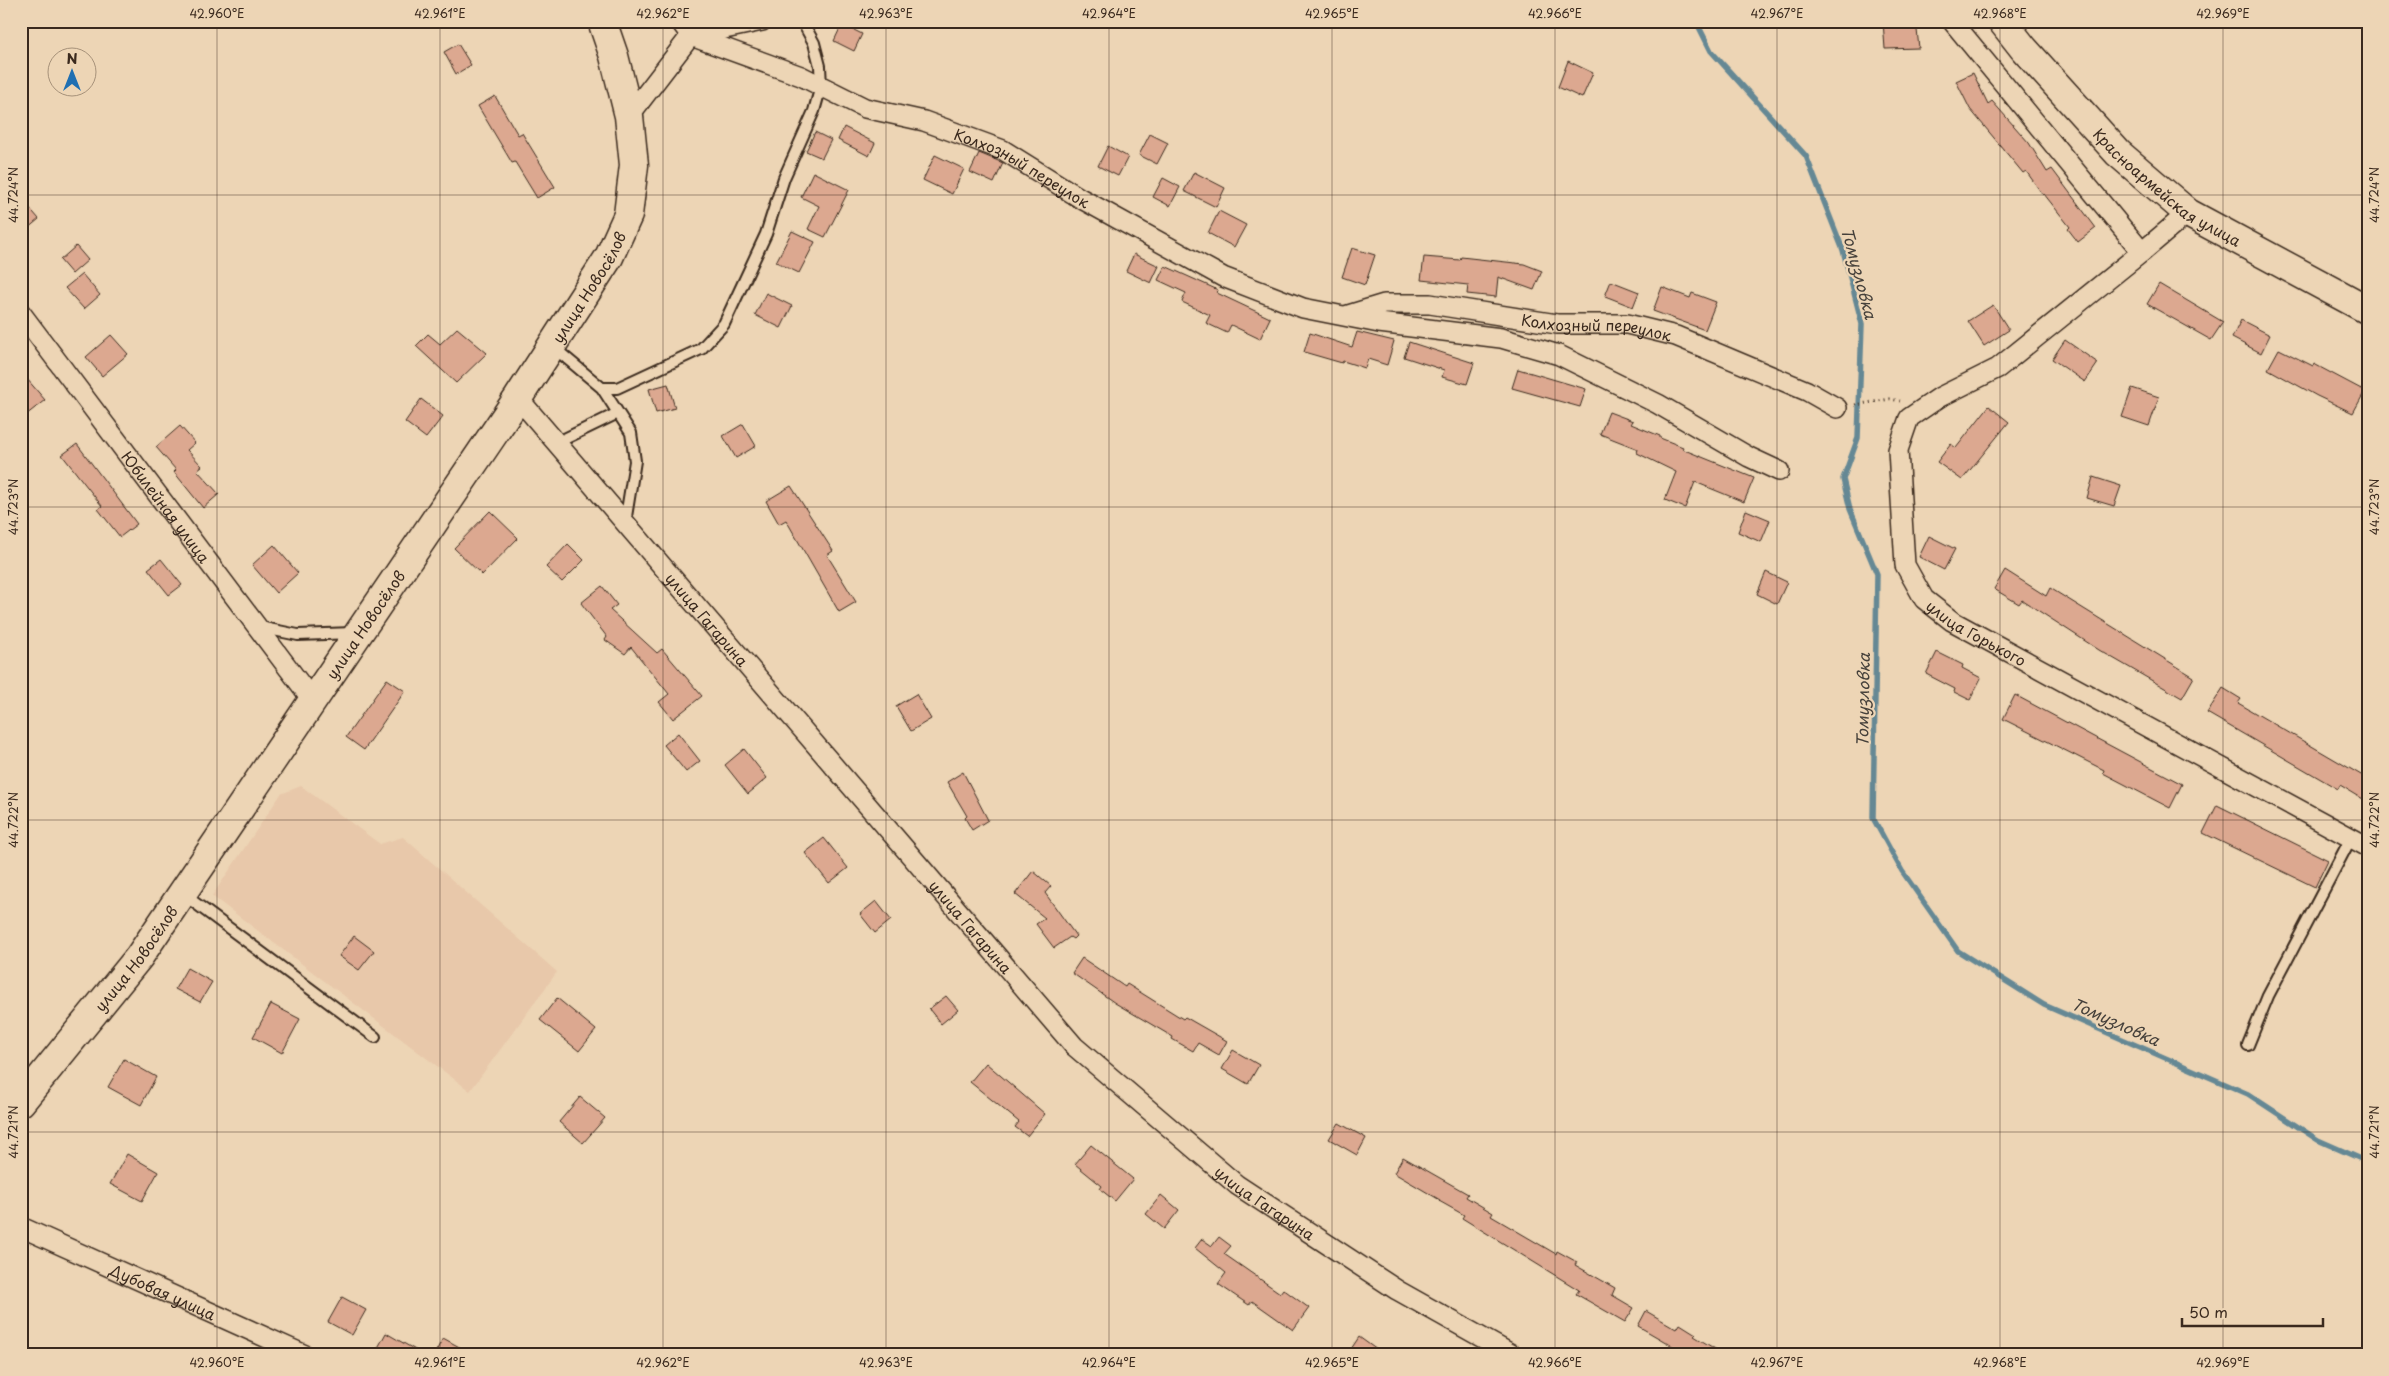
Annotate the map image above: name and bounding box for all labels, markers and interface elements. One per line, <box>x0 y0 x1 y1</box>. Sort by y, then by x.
text: 42.960°E <box>189 4 245 22</box>
text: 42.961°E <box>414 4 466 22</box>
text: 42.962°E <box>636 4 690 22</box>
text: 42.963°E <box>859 4 913 22</box>
text: 42.964°E <box>1082 4 1136 22</box>
text: 42.965°E <box>1305 4 1359 22</box>
text: 42.966°E <box>1528 4 1582 22</box>
text: 42.967°E <box>1751 4 1804 22</box>
text: 42.968°E <box>1973 4 2027 22</box>
text: 42.969°E <box>2196 4 2250 22</box>
north arrow <box>48 48 98 98</box>
text: N <box>66 48 78 69</box>
street label: Колхозный переулок <box>951 122 1094 213</box>
street label: Красноармейская улица <box>2089 122 2246 251</box>
text: 44.724°N <box>4 167 22 223</box>
text: 44.724°N <box>2365 167 2383 223</box>
water label: Томузловка <box>1836 225 1884 323</box>
street label: улица Новосёлов <box>545 227 631 347</box>
street label: Колхозный переулок <box>1520 307 1674 346</box>
street label: Юбилейная улица <box>117 446 217 568</box>
text: 44.723°N <box>4 479 22 535</box>
text: 44.723°N <box>2365 479 2383 535</box>
street label: улица Новосёлов <box>320 565 410 683</box>
street label: улица Гагарина <box>661 567 755 671</box>
street label: улица Горького <box>1922 594 2031 671</box>
water label: Томузловка <box>1849 652 1875 747</box>
text: 44.722°N <box>4 792 22 848</box>
text: 44.722°N <box>2365 792 2383 848</box>
street label: улица Гагарина <box>924 874 1018 979</box>
street label: улица Новосёлов <box>88 900 183 1016</box>
water label: Томузловка <box>2068 991 2165 1052</box>
text: 44.721°N <box>4 1105 22 1159</box>
text: 44.721°N <box>2365 1105 2383 1159</box>
street label: улица Гагарина <box>1210 1160 1320 1245</box>
street label: Дубовая улица <box>106 1257 220 1325</box>
scale bar <box>2182 1296 2323 1328</box>
text: 50 m <box>2189 1300 2228 1323</box>
text: 42.960°E <box>189 1353 245 1371</box>
text: 42.961°E <box>414 1353 466 1371</box>
text: 42.962°E <box>636 1353 690 1371</box>
text: 42.963°E <box>859 1353 913 1371</box>
text: 42.964°E <box>1082 1353 1136 1371</box>
text: 42.965°E <box>1305 1353 1359 1371</box>
text: 42.966°E <box>1528 1353 1582 1371</box>
text: 42.967°E <box>1751 1353 1804 1371</box>
text: 42.968°E <box>1973 1353 2027 1371</box>
text: 42.969°E <box>2196 1353 2250 1371</box>

